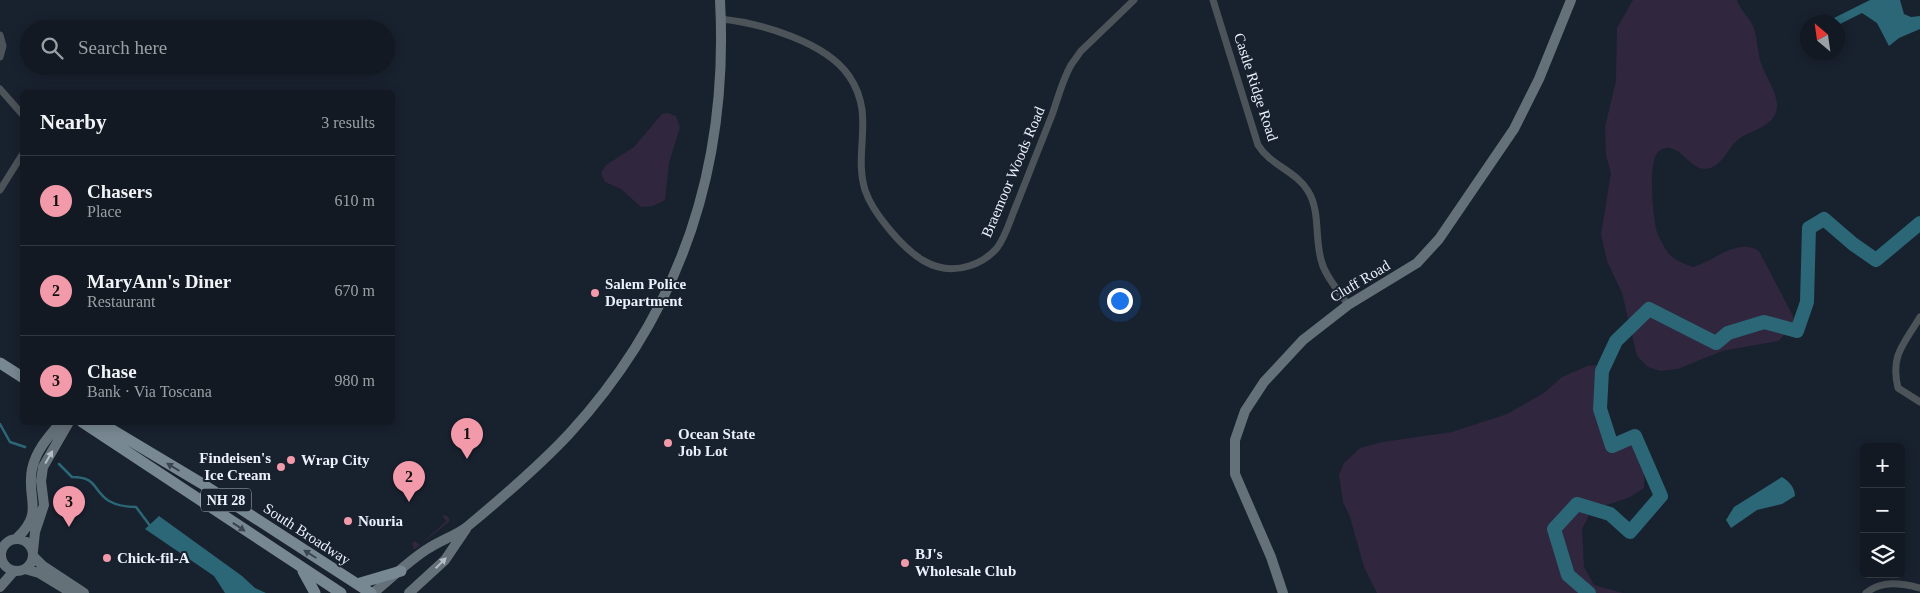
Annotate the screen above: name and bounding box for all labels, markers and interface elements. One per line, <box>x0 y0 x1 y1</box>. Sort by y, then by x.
north arrow <box>1800 15 1845 60</box>
search box <box>20 20 395 75</box>
street label: Castle Ridge Road <box>1231 31 1281 143</box>
icon: search <box>38 34 66 62</box>
text: Search here <box>78 37 167 58</box>
street label: Braemoor Woods Road <box>978 104 1048 240</box>
text: Nearby <box>40 110 107 134</box>
text: 3 results <box>321 114 375 131</box>
text: Chasers <box>87 181 152 202</box>
text: 1 <box>52 192 60 209</box>
text: 610 m <box>335 192 375 209</box>
text: Place <box>87 203 122 220</box>
street label: Cluff Road <box>1327 257 1393 305</box>
text: MaryAnn's Diner <box>87 271 231 292</box>
place label: Salem Police Department <box>605 276 687 309</box>
text: 2 <box>52 282 60 299</box>
text: 670 m <box>335 282 375 299</box>
marker: Salem Police Department <box>589 287 601 299</box>
your location <box>1107 288 1133 314</box>
text: Restaurant <box>87 293 155 310</box>
text: Chase <box>87 361 137 382</box>
text: 3 <box>52 372 60 389</box>
text: 980 m <box>335 372 375 389</box>
text: Bank · Via Toscana <box>87 383 212 400</box>
pin: 1 <box>451 418 483 459</box>
place label: Ocean State Job Lot <box>678 426 755 459</box>
marker: Ocean State Job Lot <box>662 437 674 449</box>
map controls <box>1860 443 1905 578</box>
button: + <box>1860 443 1905 488</box>
one-way arrow <box>44 450 53 463</box>
place label: Findeisen's Ice Cream <box>199 450 271 483</box>
place label: Wrap City <box>301 452 370 468</box>
marker: Wrap City <box>285 454 297 466</box>
marker: Findeisen's Ice Cream <box>275 461 287 473</box>
pin: 2 <box>393 461 425 502</box>
one-way arrow <box>167 462 180 471</box>
pin: 3 <box>53 486 85 527</box>
road number: NH 28 <box>201 488 251 512</box>
button: − <box>1860 488 1905 533</box>
street label: South Broadway <box>261 500 354 568</box>
place label: Nouria <box>358 513 404 529</box>
marker: Nouria <box>342 515 354 527</box>
one-way arrow <box>232 523 246 532</box>
button: layers <box>1860 533 1905 578</box>
place label: BJ's Wholesale Club <box>915 546 1016 579</box>
place label: Chick-fil-A <box>117 550 190 566</box>
one-way arrow <box>304 550 317 559</box>
marker: Chick-fil-A <box>101 552 113 564</box>
one-way arrow <box>434 557 446 569</box>
marker: BJ's Wholesale Club <box>899 557 911 569</box>

